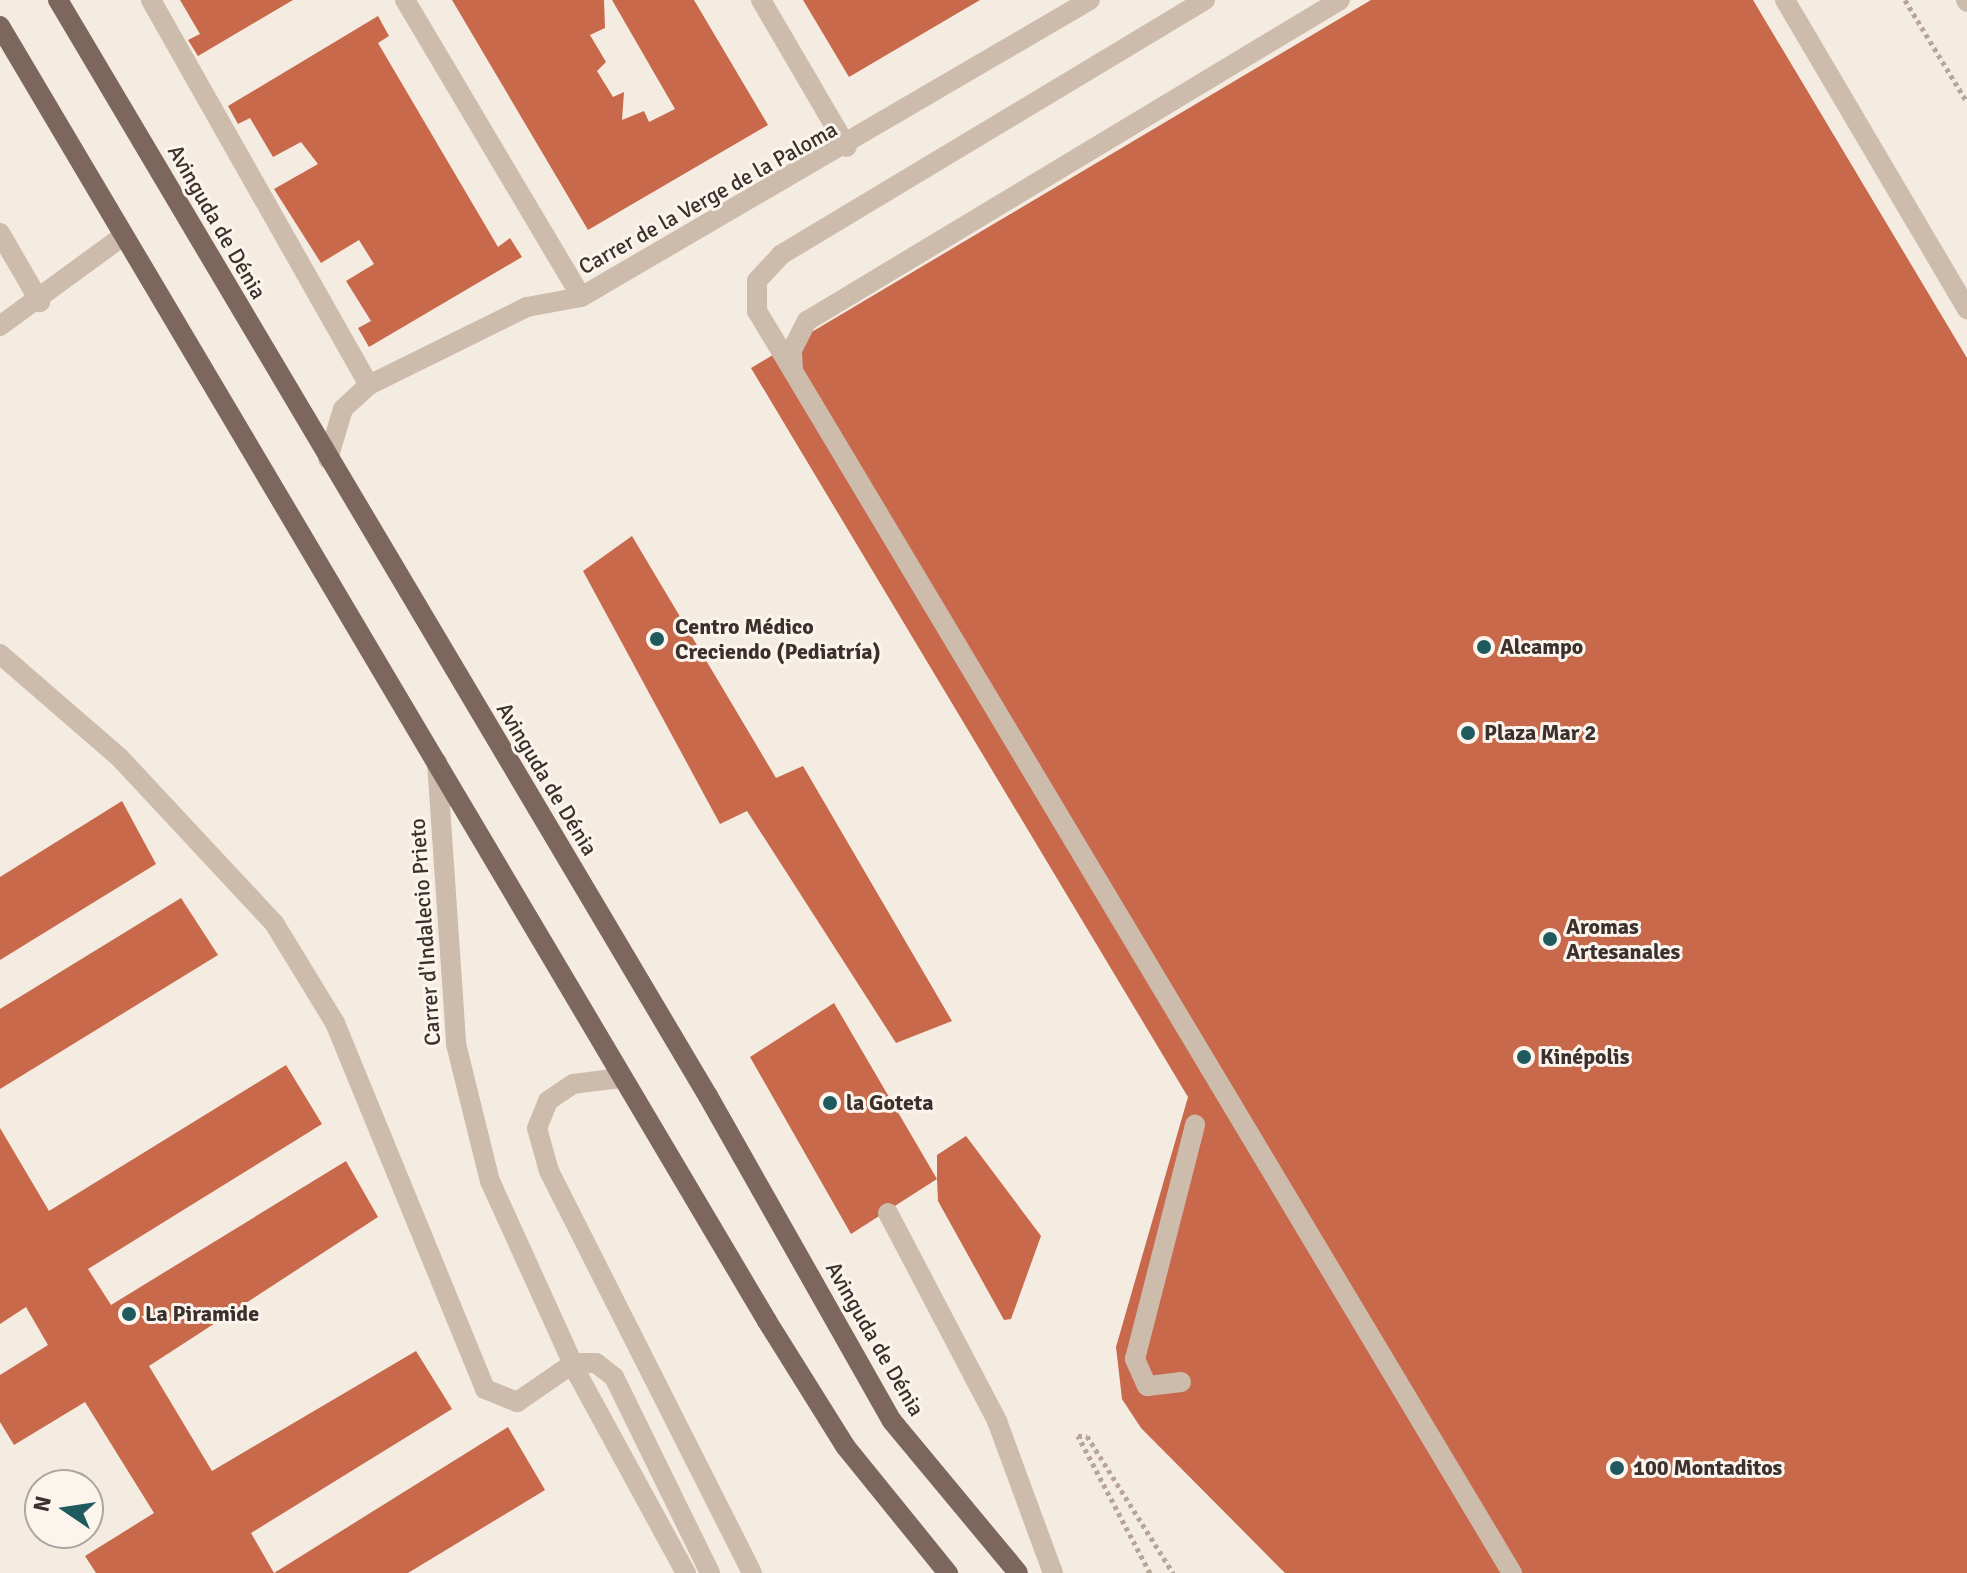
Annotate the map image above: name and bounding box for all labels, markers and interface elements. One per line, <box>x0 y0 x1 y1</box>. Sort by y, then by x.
street label: Carrer de la Verge de la Paloma <box>574 116 842 280</box>
street label: Avinguda de Dénia <box>162 140 272 304</box>
place label: Centro Médico Creciendo (Pediatría) <box>675 613 881 664</box>
marker: Centro Médico Creciendo (Pediatría) <box>646 628 668 650</box>
place label: Alcampo <box>1500 634 1583 660</box>
marker: Alcampo <box>1475 638 1493 656</box>
street label: Avinguda de Dénia <box>491 698 603 860</box>
place label: Plaza Mar 2 <box>1484 720 1596 746</box>
marker: Plaza Mar 2 <box>1459 724 1477 742</box>
street label: Carrer d'Indalecio Prieto <box>404 817 446 1047</box>
place label: Aromas Artesanales <box>1566 913 1680 964</box>
marker: Aromas Artesanales <box>1541 930 1559 948</box>
place label: Kinépolis <box>1540 1044 1629 1070</box>
marker: Kinépolis <box>1515 1048 1533 1066</box>
place label: la Goteta <box>846 1090 933 1116</box>
marker: la Goteta <box>821 1094 839 1112</box>
street label: Avinguda de Dénia <box>820 1257 930 1421</box>
place label: La Piramide <box>145 1301 259 1327</box>
marker: La Piramide <box>120 1305 138 1323</box>
place label: 100 Montaditos <box>1633 1455 1782 1481</box>
marker: 100 Montaditos <box>1608 1459 1626 1477</box>
north arrow <box>24 1469 104 1549</box>
text: N <box>27 1493 57 1514</box>

